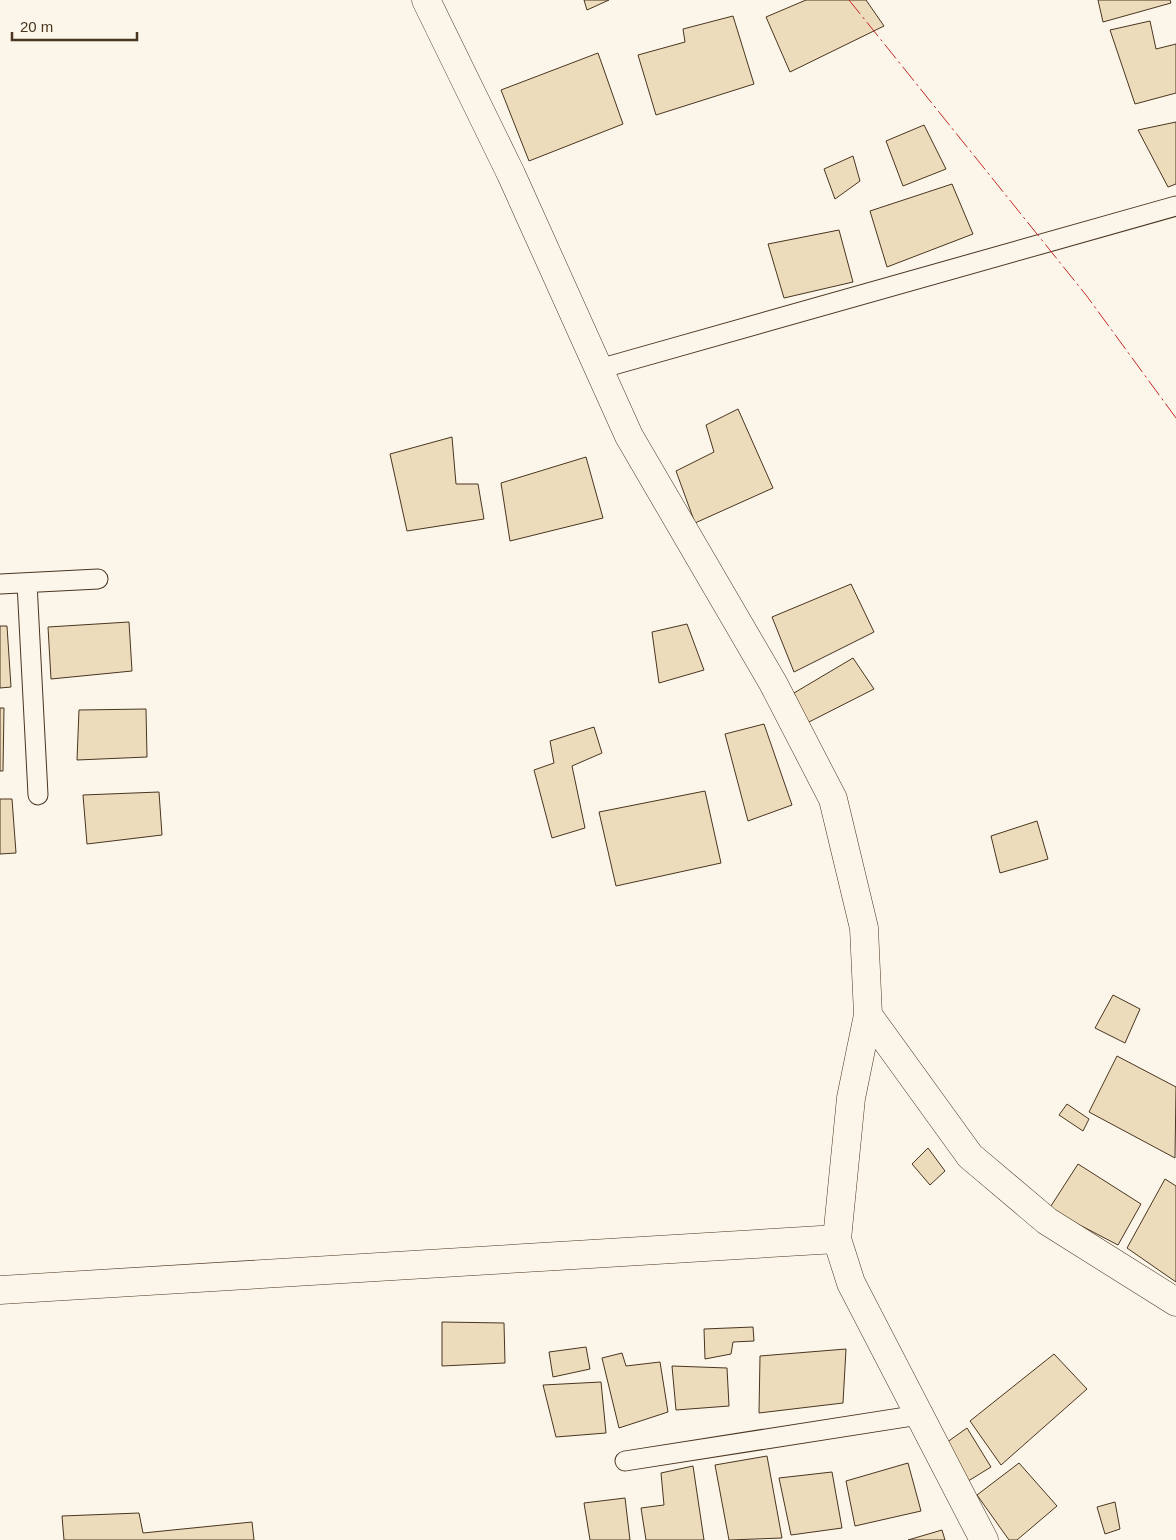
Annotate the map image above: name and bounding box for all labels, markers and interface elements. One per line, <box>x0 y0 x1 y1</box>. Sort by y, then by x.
scale bar <box>12 10 138 42</box>
text: 20 m <box>20 18 53 35</box>

